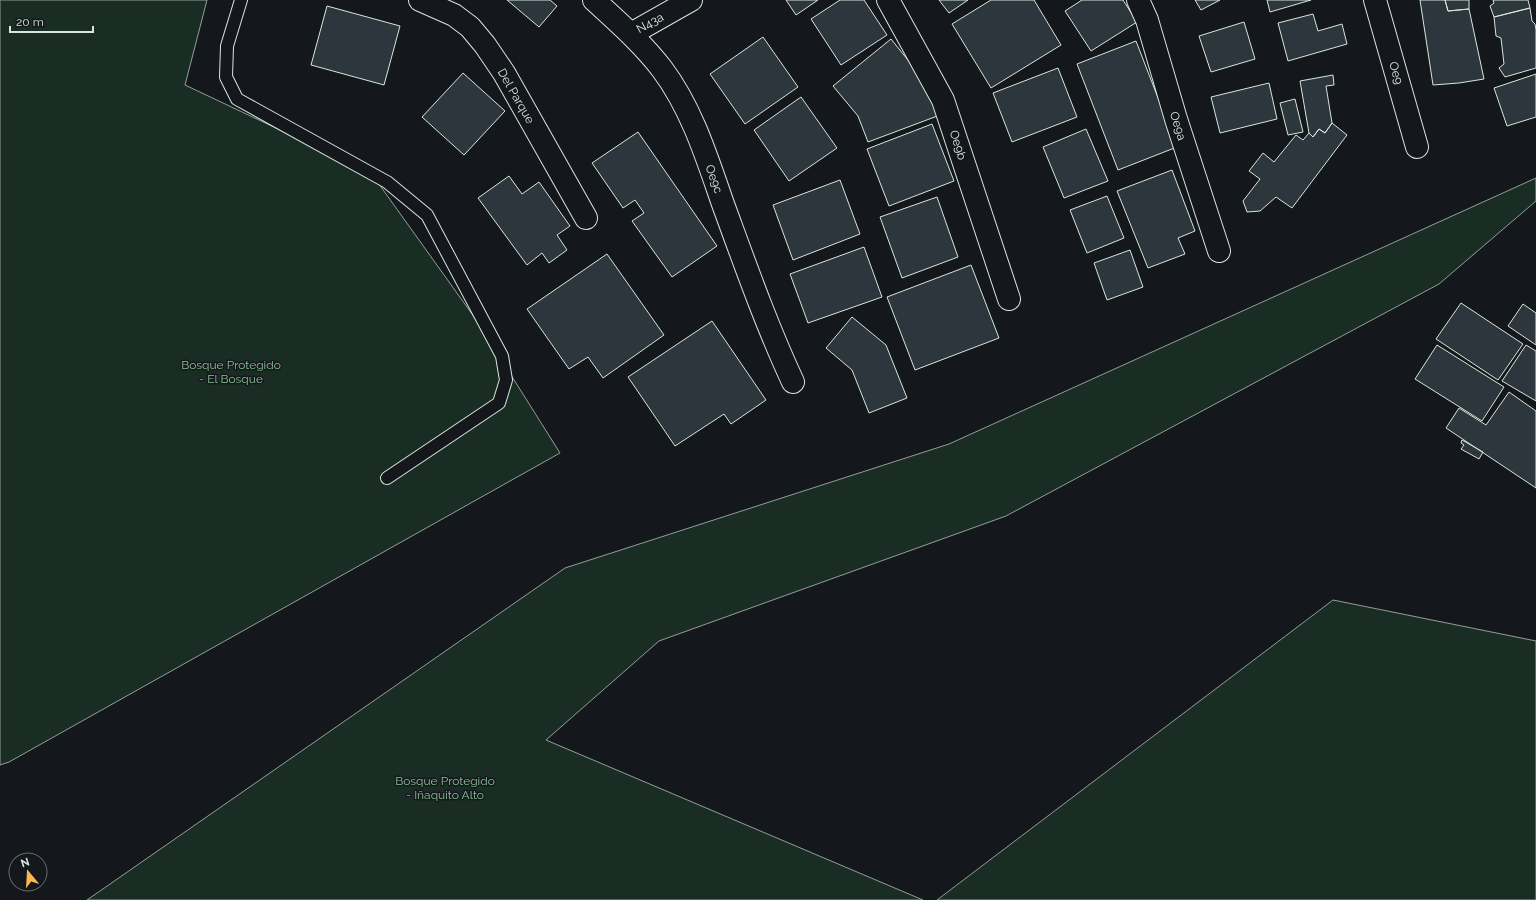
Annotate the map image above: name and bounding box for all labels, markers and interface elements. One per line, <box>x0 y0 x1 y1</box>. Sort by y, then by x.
scale bar <box>10 8 93 34</box>
street label: N43a <box>634 10 666 36</box>
text: 20 m <box>16 15 44 29</box>
street label: Oe9 <box>1386 60 1406 86</box>
street label: Del Parque <box>495 66 537 126</box>
street label: Oe9a <box>1167 110 1189 142</box>
street label: Oe9b <box>947 128 969 162</box>
street label: Oe9c <box>702 163 726 196</box>
park label: Bosque Protegido - El Bosque <box>181 358 281 386</box>
park label: Bosque Protegido - Iñaquito Alto <box>395 774 495 802</box>
north arrow <box>8 852 48 892</box>
text: N <box>19 855 31 870</box>

